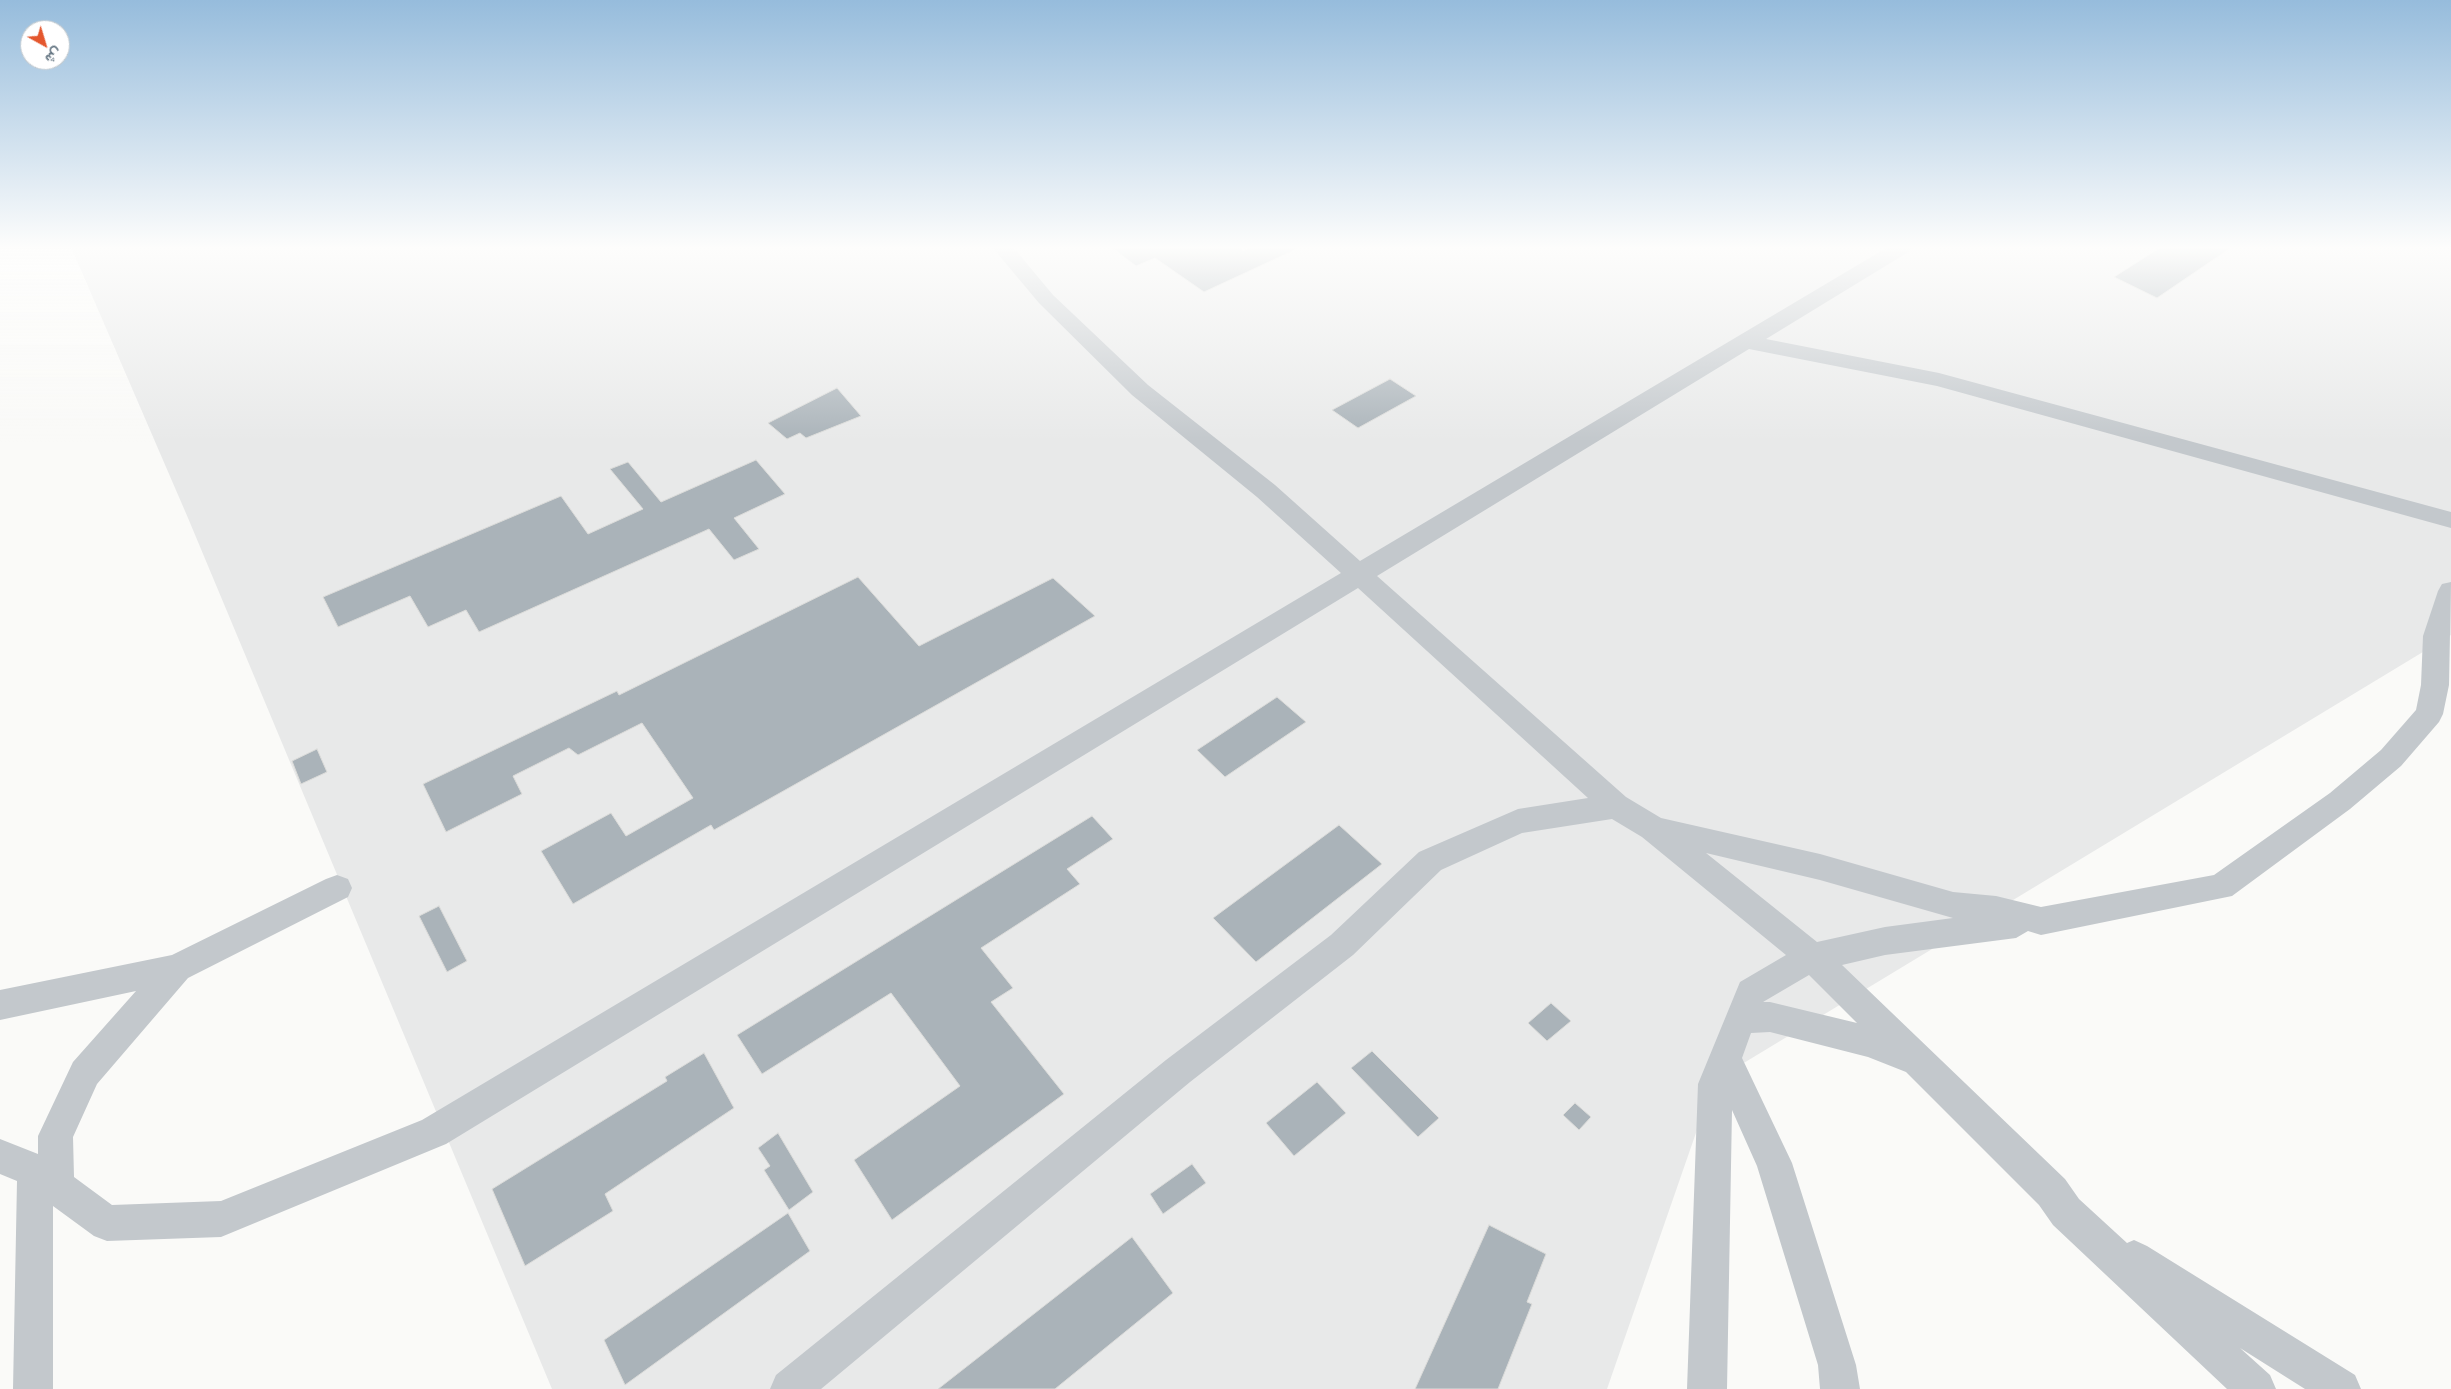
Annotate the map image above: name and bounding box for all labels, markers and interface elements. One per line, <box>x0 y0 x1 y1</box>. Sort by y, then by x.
north arrow <box>20 20 70 70</box>
text: ش <box>42 44 66 68</box>

